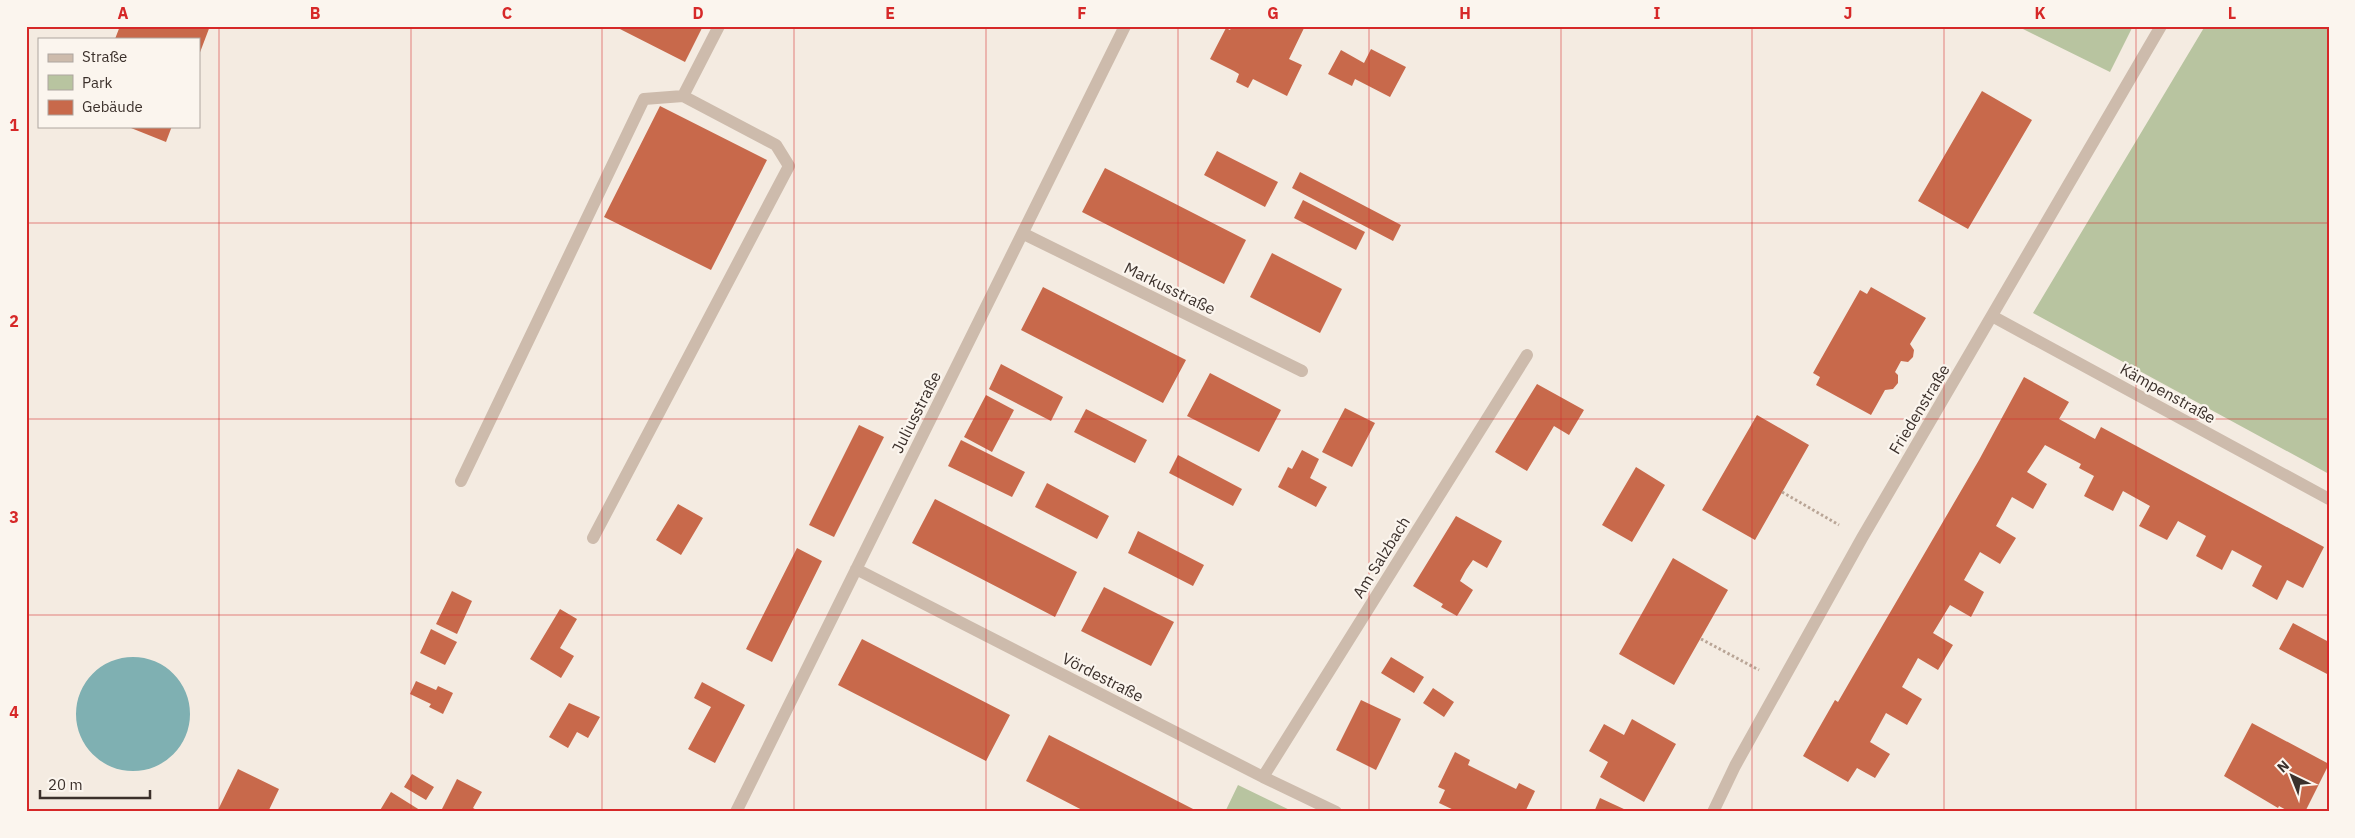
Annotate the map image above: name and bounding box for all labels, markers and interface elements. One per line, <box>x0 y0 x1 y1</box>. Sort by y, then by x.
text: A <box>118 3 129 23</box>
text: B <box>310 3 321 23</box>
text: C <box>502 3 512 23</box>
text: D <box>692 3 704 23</box>
text: E <box>885 3 895 23</box>
text: F <box>1077 3 1087 23</box>
text: G <box>1267 3 1279 23</box>
text: H <box>1459 3 1471 23</box>
text: I <box>1654 3 1661 23</box>
text: J <box>1844 3 1852 23</box>
text: K <box>2034 3 2046 23</box>
text: L <box>2228 3 2236 23</box>
legend <box>38 38 200 128</box>
text: Straße <box>82 47 127 66</box>
text: Park <box>82 73 112 92</box>
text: Gebäude <box>82 97 143 116</box>
text: 1 <box>9 115 19 135</box>
street label: Markusstraße <box>1121 257 1219 319</box>
text: 2 <box>9 311 19 331</box>
street label: Kämpenstraße <box>2117 358 2219 428</box>
street label: Friedenstraße <box>1884 360 1954 457</box>
street label: Juliusstraße <box>887 368 945 456</box>
text: 3 <box>9 507 19 527</box>
street label: Am Salzbach <box>1348 512 1414 602</box>
street label: Vördestraße <box>1059 648 1147 706</box>
text: 4 <box>9 702 19 722</box>
north arrow <box>2268 750 2318 800</box>
text: N <box>2273 756 2293 777</box>
scale bar <box>40 768 150 800</box>
text: 20 m <box>48 775 83 794</box>

